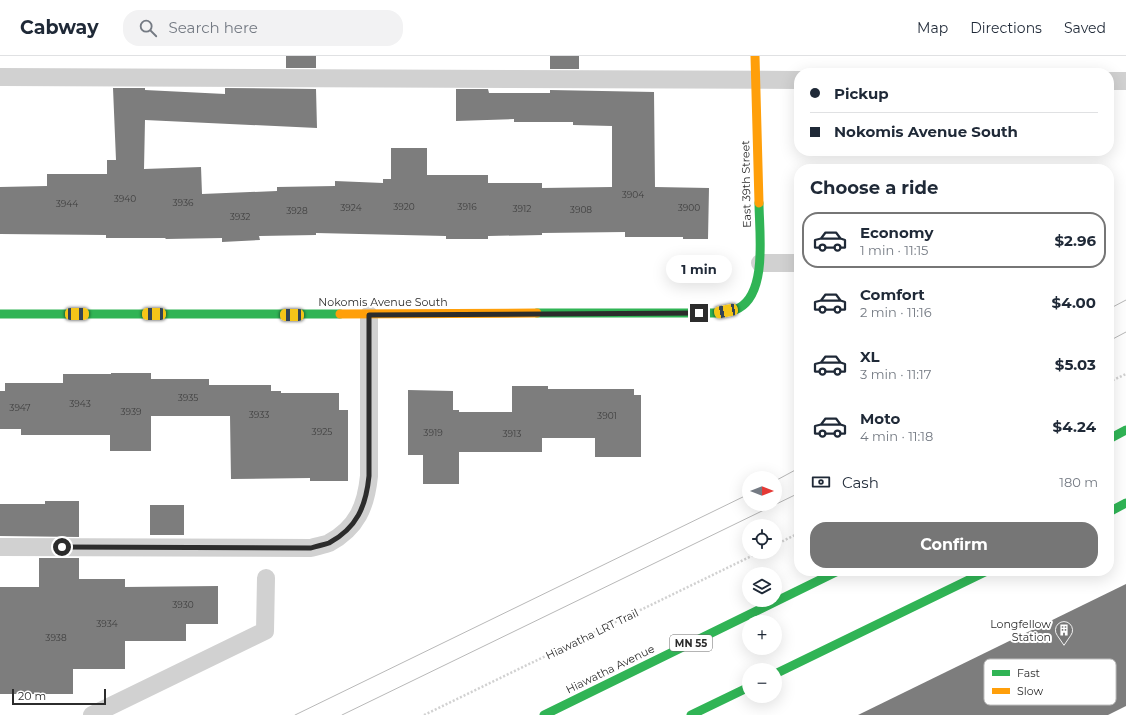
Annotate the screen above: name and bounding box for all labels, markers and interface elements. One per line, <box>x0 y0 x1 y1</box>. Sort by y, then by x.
search box <box>123 10 403 46</box>
text: Cabway <box>20 16 99 39</box>
icon: search <box>137 17 159 39</box>
text: Search here <box>169 18 258 37</box>
text: Map <box>917 19 948 37</box>
text: Directions <box>970 19 1042 37</box>
text: Saved <box>1064 19 1106 37</box>
text: Pickup <box>834 84 889 103</box>
text: Nokomis Avenue South <box>834 122 1018 141</box>
street label: East 39th Street <box>738 140 754 228</box>
text: Choose a ride <box>810 177 938 199</box>
house number: 3904 <box>622 189 644 200</box>
house number: 3940 <box>114 193 136 204</box>
house number: 3936 <box>172 197 194 208</box>
house number: 3944 <box>56 198 78 209</box>
house number: 3920 <box>393 201 415 212</box>
house number: 3916 <box>457 201 477 212</box>
house number: 3924 <box>340 202 362 213</box>
house number: 3900 <box>678 202 700 213</box>
house number: 3912 <box>513 203 531 214</box>
house number: 3908 <box>570 204 592 215</box>
house number: 3928 <box>286 205 308 216</box>
house number: 3932 <box>230 211 250 222</box>
icon: car <box>812 222 848 258</box>
text: Economy <box>860 223 933 242</box>
text: $2.96 <box>1054 231 1096 250</box>
text: 1 min · 11:15 <box>860 242 928 258</box>
callout: 1 min <box>666 255 732 283</box>
text: 1 min <box>681 261 717 277</box>
icon: car <box>812 284 848 320</box>
text: Comfort <box>860 285 925 304</box>
text: $4.00 <box>1052 293 1096 312</box>
street label: Nokomis Avenue South <box>318 295 448 309</box>
car <box>713 303 739 319</box>
route end <box>690 304 708 322</box>
text: 2 min · 11:16 <box>860 304 932 320</box>
car <box>65 308 89 320</box>
car <box>142 308 166 320</box>
car <box>280 309 304 321</box>
icon: car <box>812 346 848 382</box>
text: XL <box>860 347 879 366</box>
text: $5.03 <box>1055 355 1096 374</box>
text: 3 min · 11:17 <box>860 366 931 382</box>
house number: 3935 <box>178 392 198 403</box>
house number: 3943 <box>69 398 91 409</box>
house number: 3947 <box>9 402 31 413</box>
house number: 3939 <box>120 406 142 417</box>
icon: car <box>812 408 848 444</box>
house number: 3933 <box>249 409 269 420</box>
text: Moto <box>860 409 900 428</box>
house number: 3901 <box>597 410 617 421</box>
text: $4.24 <box>1053 417 1096 436</box>
house number: 3925 <box>312 426 332 437</box>
house number: 3919 <box>423 427 443 438</box>
house number: 3913 <box>503 428 521 439</box>
text: 4 min · 11:18 <box>860 428 933 444</box>
north arrow <box>742 471 782 511</box>
map controls <box>742 471 782 703</box>
icon: cash <box>810 471 832 493</box>
text: Cash <box>842 473 879 492</box>
text: 180 m <box>1059 474 1098 490</box>
button: locate <box>742 519 782 559</box>
button: Confirm <box>810 522 1098 568</box>
route start <box>53 538 71 556</box>
button: layers <box>742 567 782 607</box>
house number: 3930 <box>172 599 194 610</box>
street label: Hiawatha LRT Trail <box>543 605 641 663</box>
button: + <box>742 615 782 655</box>
place label: Longfellow Station <box>990 617 1051 644</box>
house number: 3934 <box>96 618 118 629</box>
building icon: Longfellow Station <box>1054 620 1074 645</box>
house number: 3938 <box>45 632 67 643</box>
road number: MN 55 <box>670 635 712 651</box>
street label: Hiawatha Avenue <box>563 641 657 697</box>
legend <box>984 659 1116 705</box>
button: − <box>742 663 782 703</box>
text: Fast <box>1017 666 1041 680</box>
text: Slow <box>1017 684 1043 698</box>
scale bar <box>12 687 106 706</box>
text: 20 m <box>18 689 46 703</box>

